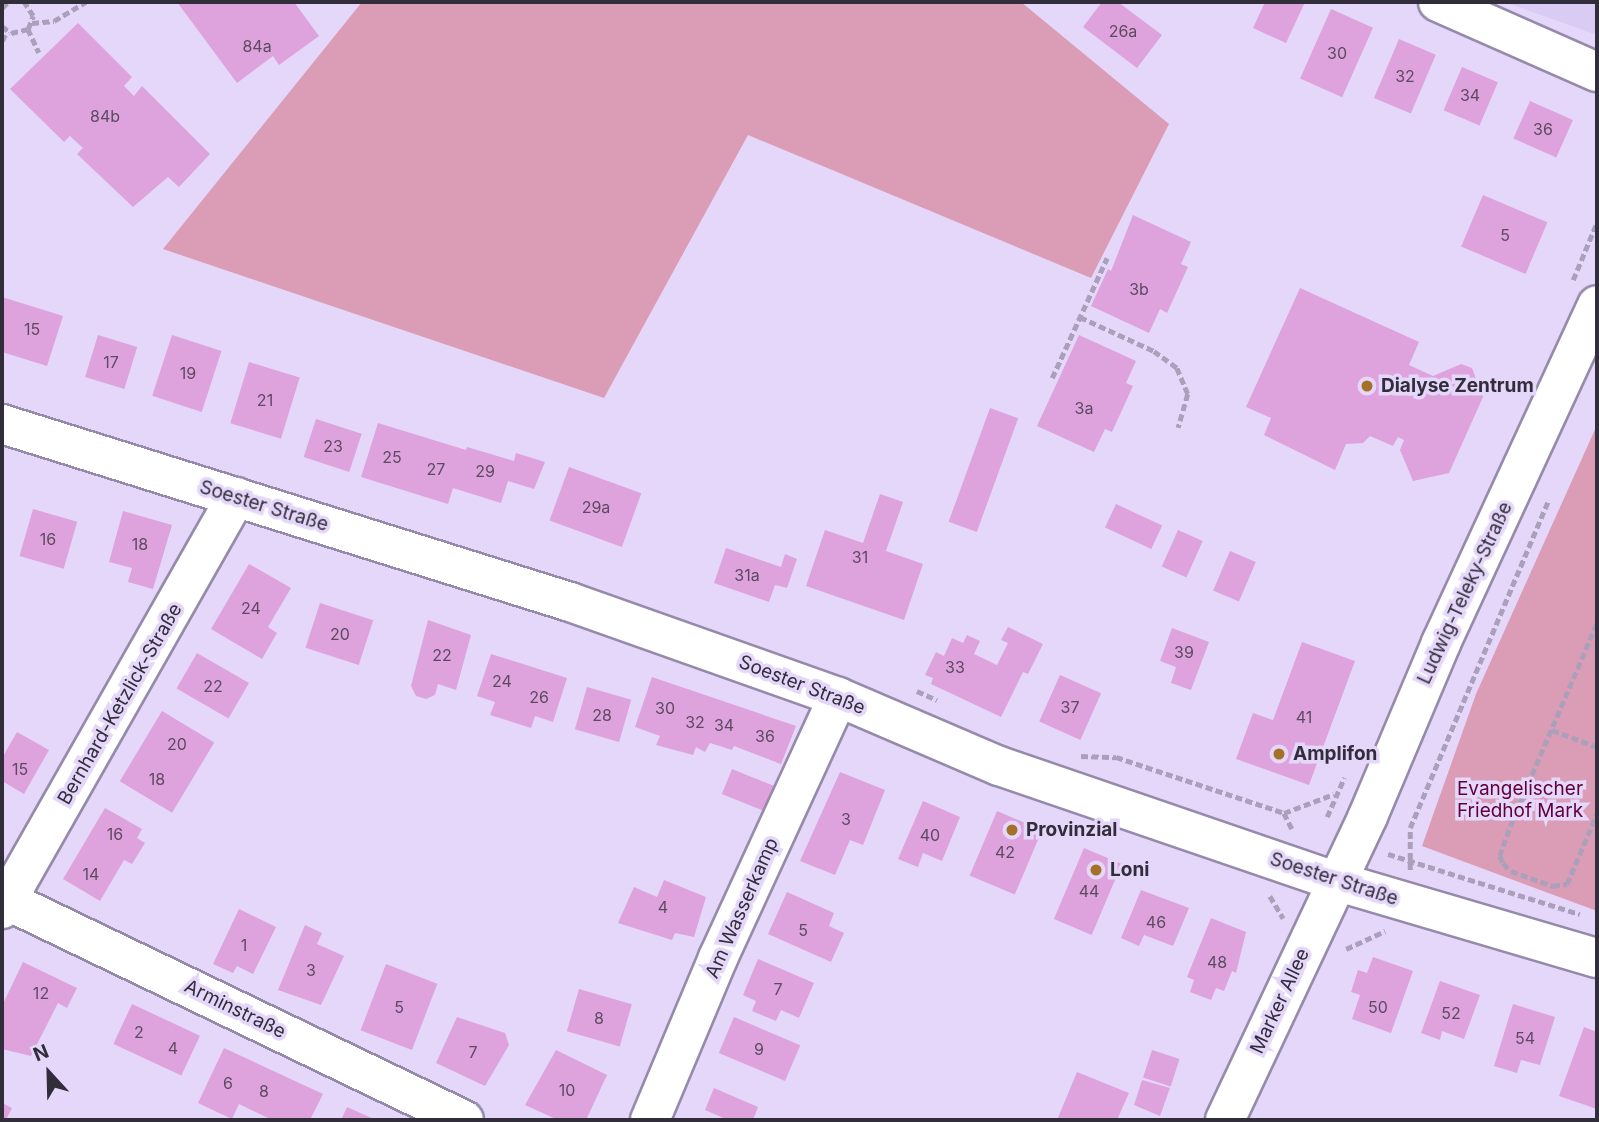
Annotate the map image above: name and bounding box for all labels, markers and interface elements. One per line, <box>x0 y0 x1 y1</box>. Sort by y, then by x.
house number: 26a <box>1109 21 1137 41</box>
house number: 84a <box>242 36 272 56</box>
house number: 30 <box>1327 43 1347 63</box>
house number: 32 <box>1395 66 1415 86</box>
house number: 34 <box>1460 85 1480 105</box>
house number: 84b <box>90 106 120 126</box>
house number: 36 <box>1533 119 1553 139</box>
house number: 5 <box>1500 225 1510 245</box>
house number: 3b <box>1129 279 1149 299</box>
house number: 15 <box>24 319 40 339</box>
house number: 17 <box>103 352 119 372</box>
house number: 19 <box>180 363 196 383</box>
place label: Dialyse Zentrum <box>1381 375 1534 397</box>
marker: Dialyse Zentrum <box>1359 378 1375 394</box>
house number: 21 <box>257 390 273 410</box>
house number: 3a <box>1075 398 1093 418</box>
house number: 23 <box>323 436 343 456</box>
house number: 25 <box>382 447 402 467</box>
house number: 27 <box>427 459 445 479</box>
house number: 29 <box>475 461 495 481</box>
street label: Soester Straße <box>197 476 331 536</box>
house number: 29a <box>582 497 610 517</box>
street label: Ludwig-Teleky-Straße <box>1413 498 1517 688</box>
house number: 16 <box>40 529 56 549</box>
house number: 18 <box>132 534 148 554</box>
house number: 31 <box>852 547 868 567</box>
house number: 31a <box>734 565 760 585</box>
house number: 24 <box>241 598 261 618</box>
street label: Bernhard-Ketzlick-Straße <box>53 599 187 809</box>
house number: 20 <box>330 624 350 644</box>
house number: 39 <box>1174 642 1194 662</box>
house number: 22 <box>432 645 452 665</box>
street label: Soester Straße <box>736 650 868 720</box>
house number: 33 <box>945 657 965 677</box>
house number: 24 <box>492 671 512 691</box>
house number: 22 <box>203 676 223 696</box>
house number: 26 <box>529 687 549 707</box>
house number: 37 <box>1061 697 1079 717</box>
house number: 30 <box>655 698 675 718</box>
house number: 28 <box>592 705 612 725</box>
house number: 41 <box>1296 707 1312 727</box>
house number: 32 <box>685 712 705 732</box>
house number: 34 <box>714 715 734 735</box>
house number: 36 <box>755 726 775 746</box>
house number: 20 <box>167 734 187 754</box>
place label: Amplifon <box>1293 743 1377 765</box>
marker: Amplifon <box>1271 746 1287 762</box>
house number: 15 <box>12 759 28 779</box>
house number: 18 <box>149 769 165 789</box>
park label: Evangelischer Friedhof Mark <box>1457 778 1583 822</box>
house number: 3 <box>841 809 851 829</box>
place label: Provinzial <box>1026 819 1117 841</box>
marker: Provinzial <box>1004 822 1020 838</box>
house number: 16 <box>107 824 123 844</box>
house number: 40 <box>920 825 940 845</box>
street label: Am Wasserkamp <box>701 834 783 982</box>
house number: 42 <box>995 842 1015 862</box>
street label: Soester Straße <box>1267 848 1401 910</box>
place label: Loni <box>1110 859 1149 881</box>
marker: Loni <box>1088 862 1104 878</box>
house number: 14 <box>83 864 99 884</box>
house number: 44 <box>1079 881 1099 901</box>
house number: 4 <box>658 897 668 917</box>
house number: 46 <box>1146 912 1166 932</box>
house number: 5 <box>798 920 808 940</box>
house number: 1 <box>241 935 247 955</box>
street label: Marker Allee <box>1246 945 1314 1057</box>
house number: 48 <box>1207 952 1227 972</box>
house number: 3 <box>306 960 316 980</box>
street label: Arminstraße <box>181 975 289 1043</box>
house number: 7 <box>773 979 783 999</box>
house number: 12 <box>33 983 49 1003</box>
house number: 5 <box>394 997 404 1017</box>
house number: 50 <box>1368 997 1388 1017</box>
house number: 52 <box>1441 1003 1461 1023</box>
house number: 8 <box>594 1008 604 1028</box>
house number: 2 <box>134 1022 144 1042</box>
house number: 54 <box>1515 1028 1535 1048</box>
north arrow <box>14 1038 84 1108</box>
house number: 4 <box>168 1038 178 1058</box>
house number: 9 <box>754 1039 764 1059</box>
text: N <box>30 1040 52 1066</box>
house number: 7 <box>468 1042 478 1062</box>
house number: 6 <box>223 1073 233 1093</box>
house number: 10 <box>559 1080 575 1100</box>
house number: 8 <box>259 1081 269 1101</box>

